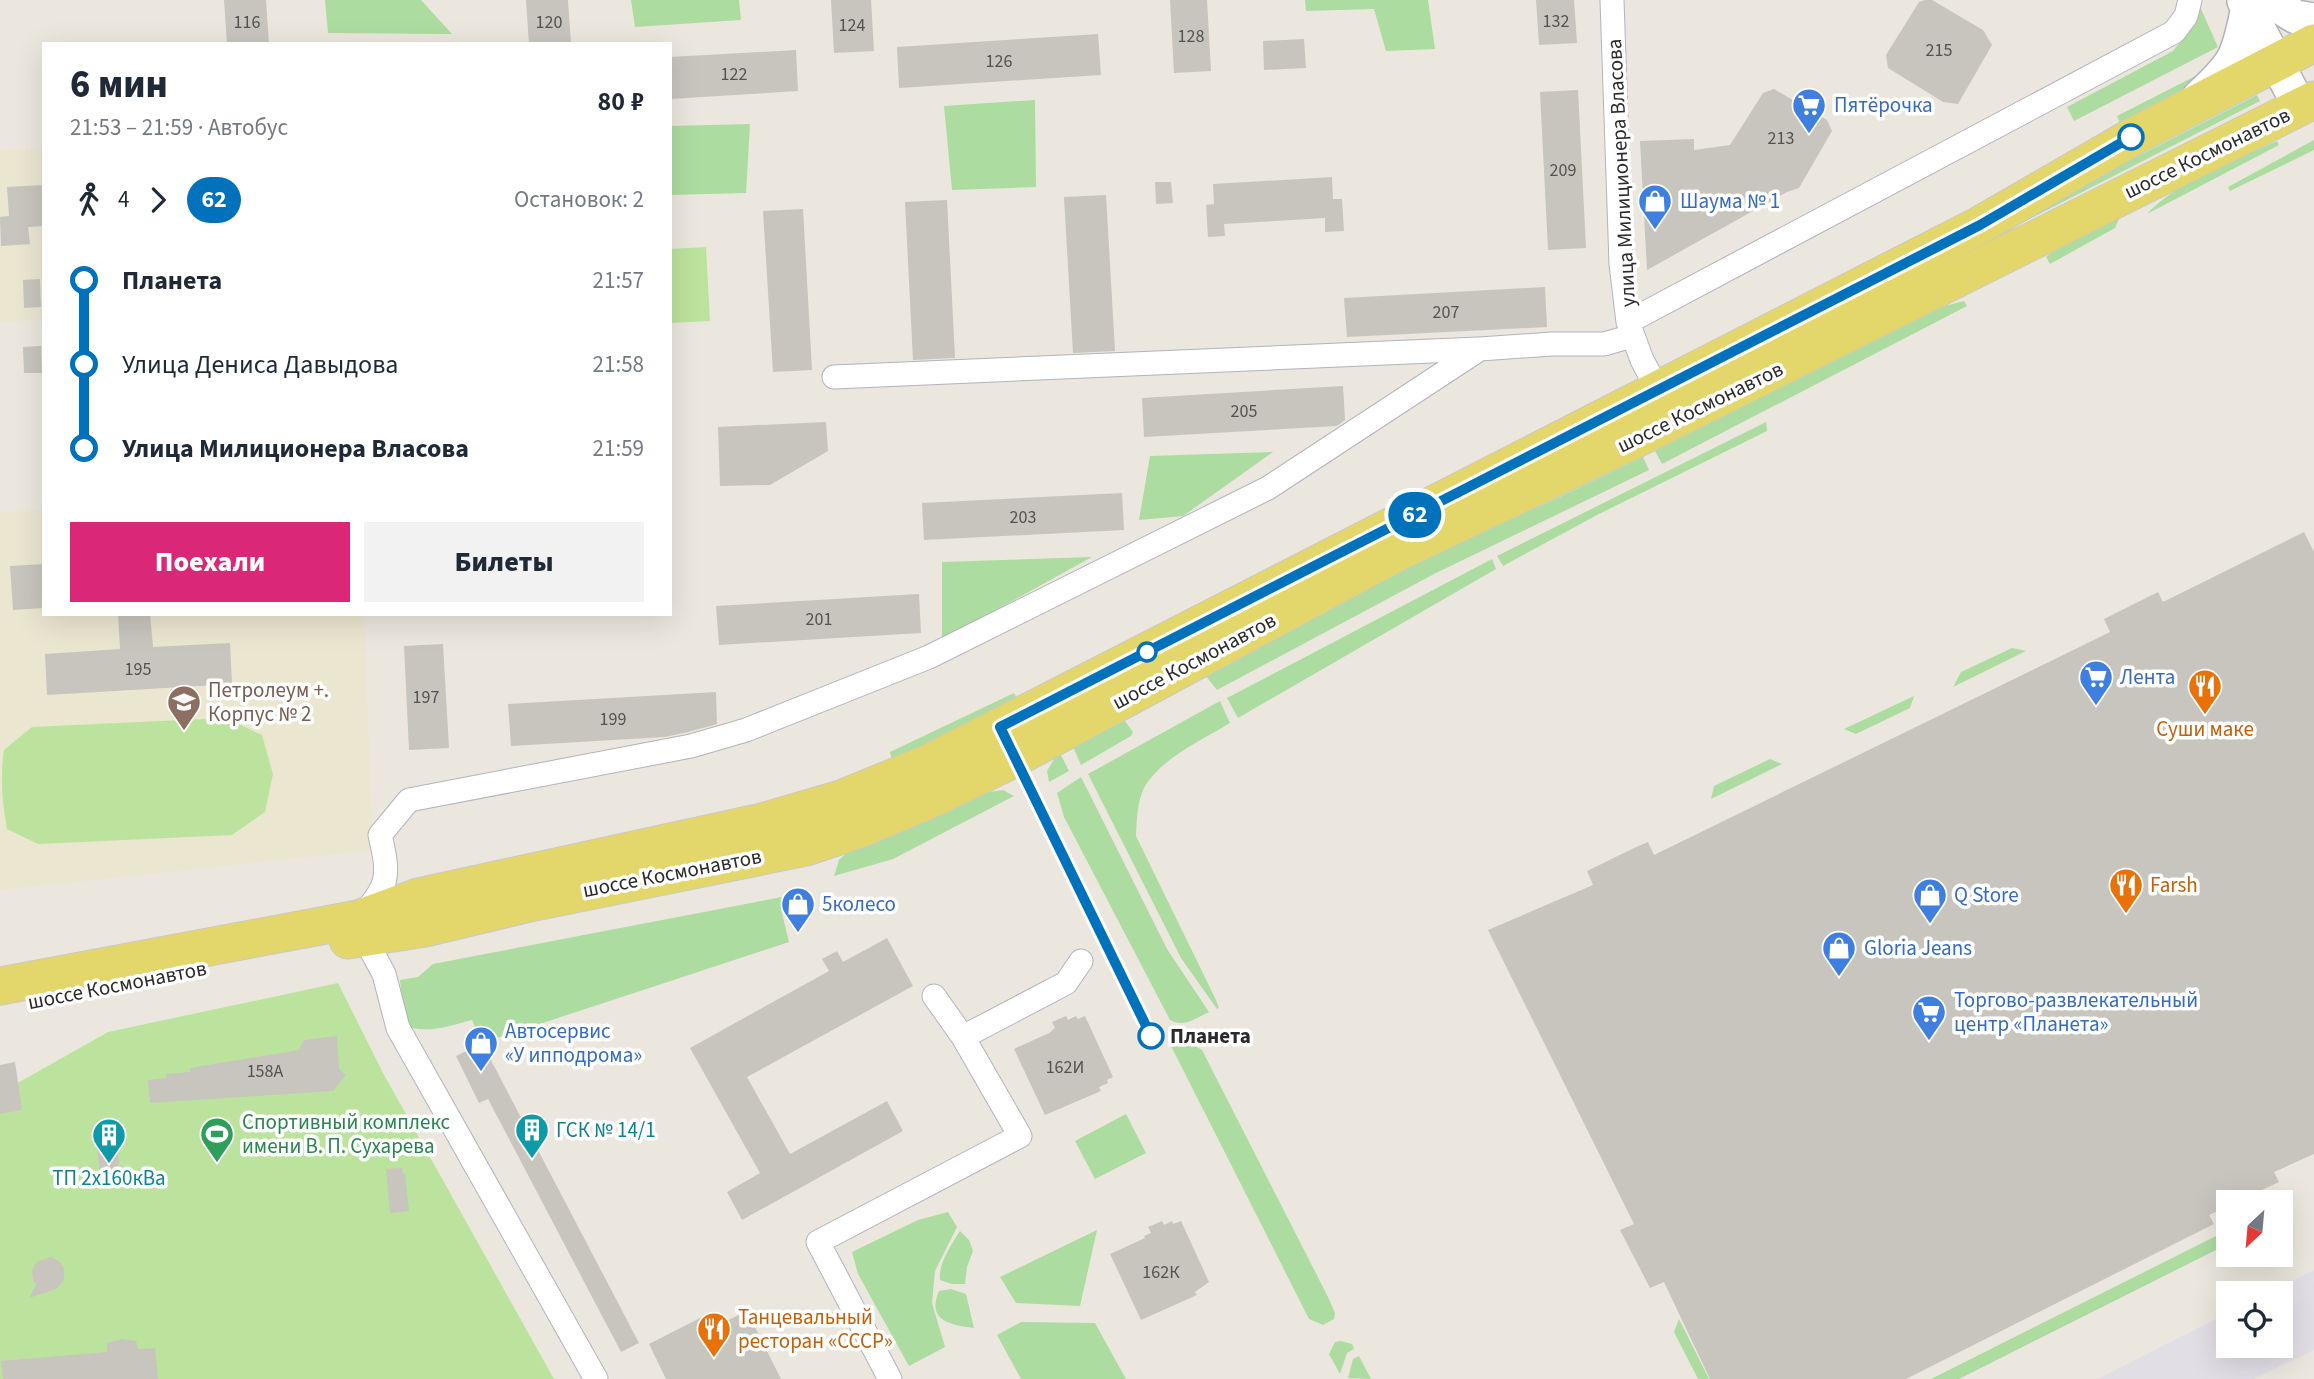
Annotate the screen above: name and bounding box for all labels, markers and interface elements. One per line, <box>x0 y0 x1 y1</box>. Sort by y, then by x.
house number: 132 <box>1543 9 1569 34</box>
house number: 116 <box>234 10 260 35</box>
house number: 120 <box>536 10 562 35</box>
house number: 124 <box>839 13 865 38</box>
house number: 128 <box>1178 24 1204 49</box>
street label: улица Милиционера Власова <box>1599 38 1643 308</box>
house number: 215 <box>1926 38 1952 63</box>
house number: 126 <box>986 49 1012 74</box>
text: 6 мин <box>70 58 168 112</box>
house number: 122 <box>721 62 747 87</box>
text: 80 ₽ <box>598 83 644 120</box>
supermarket icon: Пятёрочка <box>1790 86 1828 135</box>
place label: Пятёрочка <box>1834 90 1933 120</box>
street label: шоссе Космонавтов <box>2119 100 2295 206</box>
text: 21:53 – 21:59 · Автобус <box>70 111 288 144</box>
unlabelled marker <box>2118 124 2144 150</box>
house number: 213 <box>1768 126 1794 151</box>
house number: 209 <box>1550 158 1576 183</box>
icon: walk <box>70 181 108 219</box>
icon: forward <box>139 181 177 219</box>
text: 62 <box>201 182 227 217</box>
shop icon: Шаума № 1 <box>1636 182 1674 231</box>
text: 4 <box>118 183 129 216</box>
text: Остановок: 2 <box>514 183 644 216</box>
place label: Шаума № 1 <box>1680 186 1780 216</box>
text: Планета <box>122 262 222 299</box>
text: 21:57 <box>593 264 644 297</box>
house number: 207 <box>1433 300 1459 325</box>
text: Улица Дениса Давыдова <box>122 346 398 383</box>
text: 21:58 <box>593 348 644 381</box>
street label: шоссе Космонавтов <box>1612 354 1788 460</box>
house number: 205 <box>1231 399 1257 424</box>
text: Улица Милиционера Власова <box>122 430 469 467</box>
text: 21:59 <box>593 432 644 465</box>
line badge: 62 <box>1384 492 1446 538</box>
text: 62 <box>1402 497 1428 532</box>
house number: 203 <box>1010 505 1036 530</box>
button: Поехали <box>70 522 350 602</box>
button: Билеты <box>364 522 644 602</box>
street label: шоссе Космонавтов <box>1107 605 1281 717</box>
house number: 201 <box>806 607 832 632</box>
unlabelled marker <box>1137 642 1157 662</box>
house number: 195 <box>125 657 151 682</box>
supermarket icon: Лента <box>2077 658 2115 707</box>
place label: Лента <box>2120 662 2175 692</box>
restaurant icon: Суши маке <box>2186 667 2224 716</box>
place label: Петролеум +. Корпус № 2 <box>208 675 329 729</box>
school or university icon: Петролеум +. Корпус № 2 <box>165 683 203 732</box>
house number: 197 <box>413 685 439 710</box>
house number: 199 <box>600 707 626 732</box>
place label: Суши маке <box>2156 714 2254 744</box>
street label: шоссе Космонавтов <box>580 841 764 905</box>
restaurant icon: Farsh <box>2107 866 2145 915</box>
place label: Farsh <box>2150 870 2198 900</box>
shop icon: Q Store <box>1911 876 1949 925</box>
place label: Q Store <box>1954 880 2019 910</box>
shop icon: 5колесо <box>779 885 817 934</box>
place label: 5колесо <box>822 889 896 919</box>
shop icon: Gloria Jeans <box>1820 929 1858 978</box>
place label: Gloria Jeans <box>1864 933 1972 963</box>
street label: шоссе Космонавтов <box>25 953 209 1017</box>
place label: Торгово-развлекательный центр «Планета» <box>1954 985 2198 1039</box>
supermarket icon: Торгово-развлекательный центр «Планета» <box>1910 993 1948 1042</box>
place label: Автосервис «У ипподрома» <box>505 1016 642 1070</box>
place label: Планета <box>1170 1021 1251 1051</box>
marker: Планета <box>1138 1023 1164 1049</box>
shop icon: Автосервис «У ипподрома» <box>462 1024 500 1073</box>
house number: 162И <box>1046 1055 1084 1080</box>
house number: 158А <box>247 1059 284 1084</box>
place label: Спортивный комплекс имени В. П. Сухарева <box>242 1107 450 1161</box>
building icon: ГСК № 14/1 <box>513 1111 551 1160</box>
sports icon: Спортивный комплекс имени В. П. Сухарева <box>198 1115 236 1164</box>
place label: ГСК № 14/1 <box>556 1115 656 1145</box>
building icon: ТП 2х160кВа <box>90 1116 128 1165</box>
place label: ТП 2х160кВа <box>52 1163 166 1193</box>
north arrow <box>2216 1190 2292 1267</box>
map controls <box>2216 1190 2293 1358</box>
house number: 162К <box>1142 1260 1180 1285</box>
button: locate <box>2216 1281 2293 1358</box>
place label: Танцевальный ресторан «СССР» <box>738 1302 893 1356</box>
restaurant icon: Танцевальный ресторан «СССР» <box>695 1310 733 1359</box>

